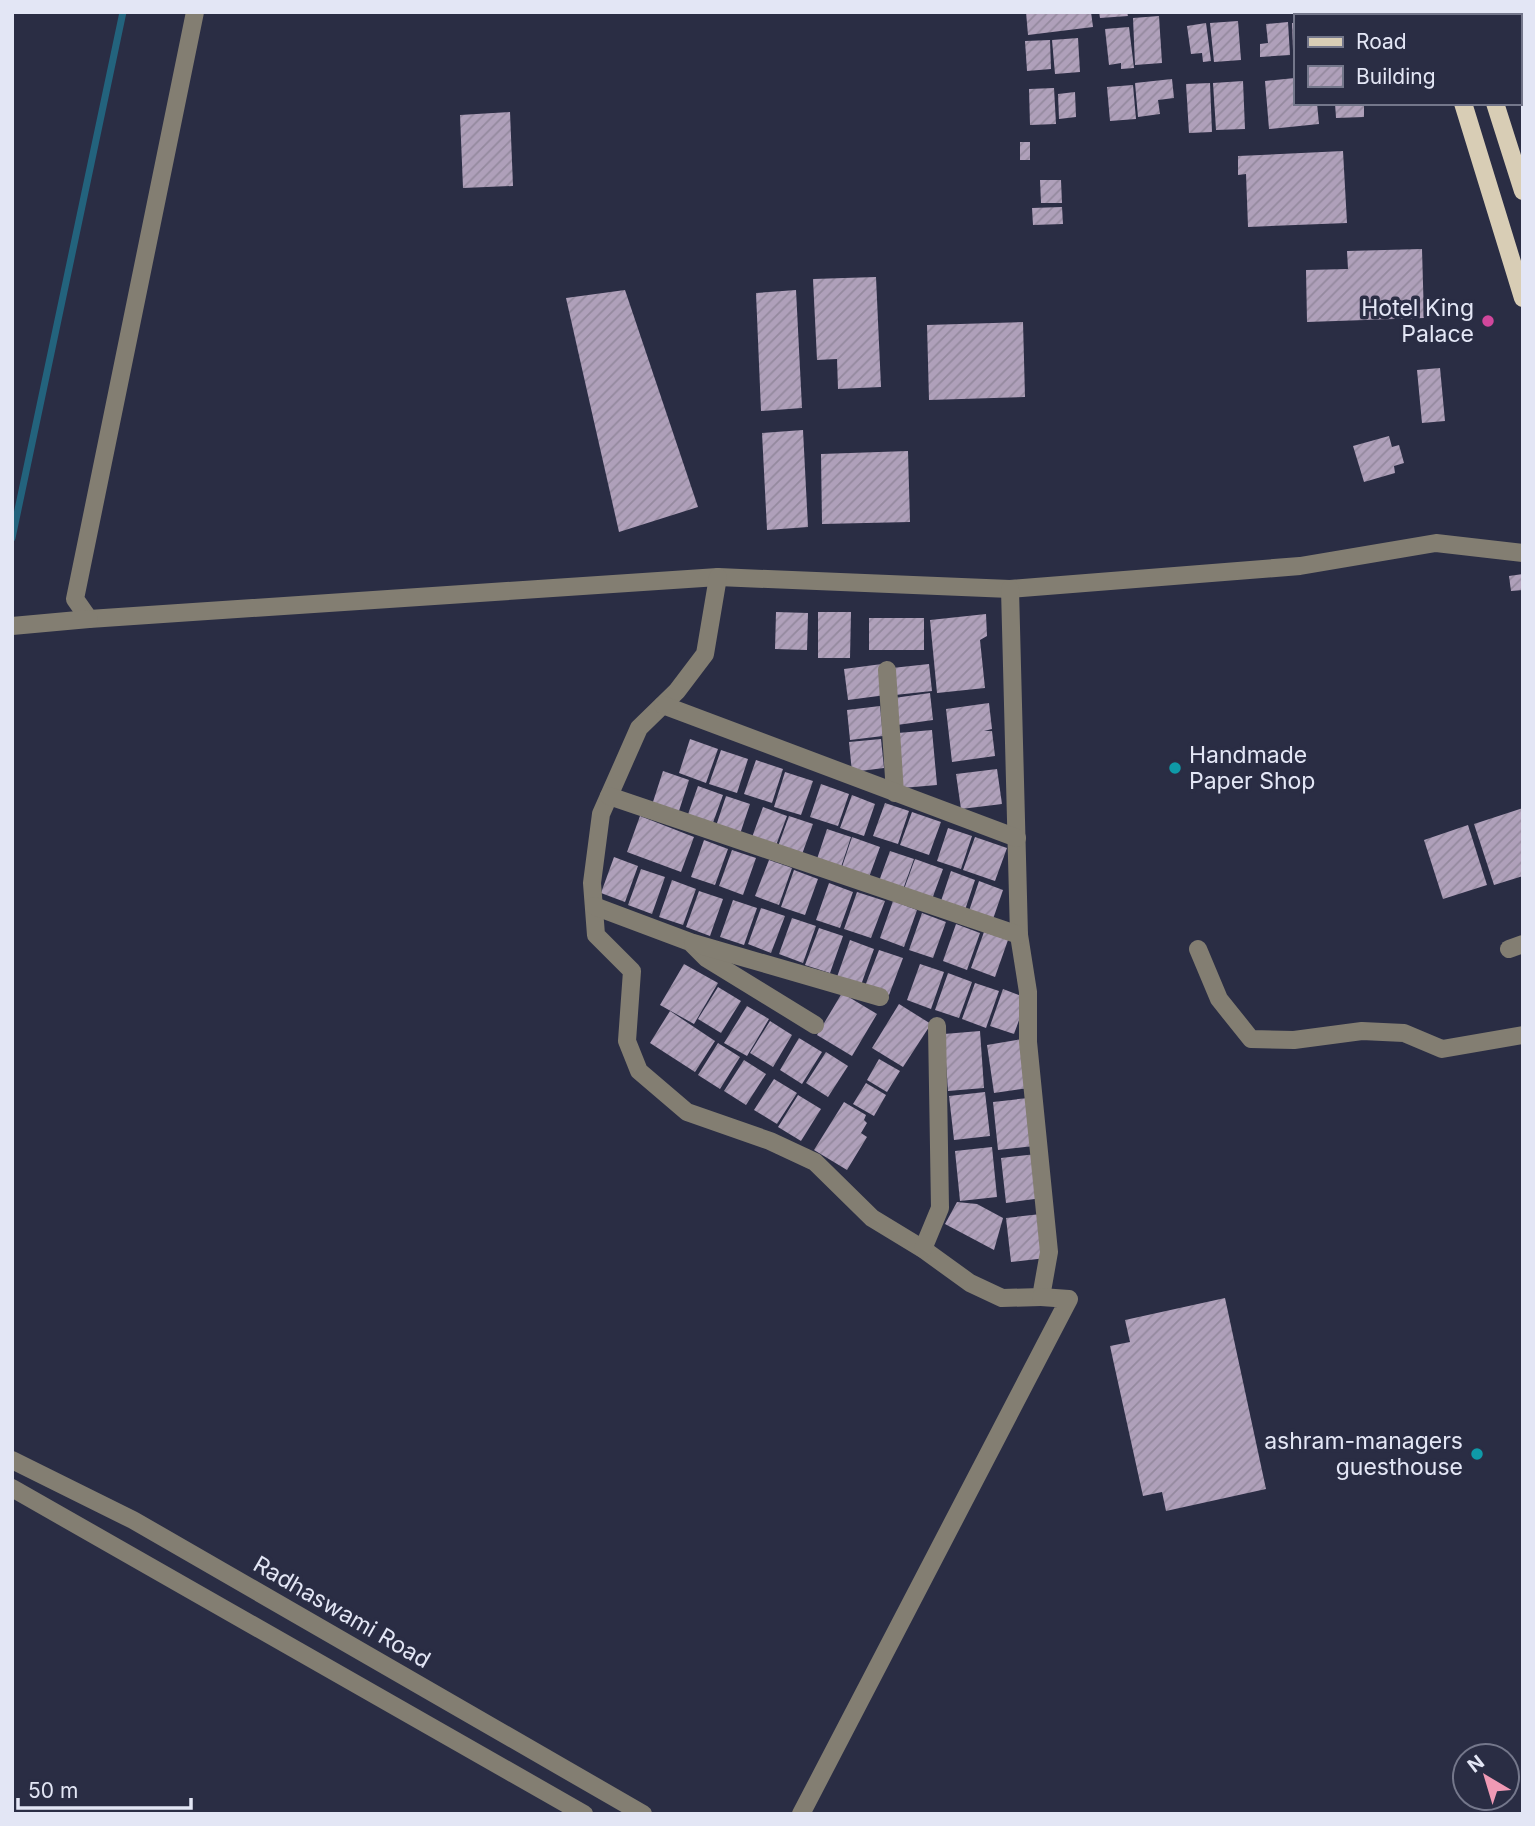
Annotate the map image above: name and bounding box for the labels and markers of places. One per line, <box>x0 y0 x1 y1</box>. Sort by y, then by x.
place label: Hotel King Palace <box>1361 294 1474 348</box>
marker: Hotel King Palace <box>1480 313 1496 329</box>
place label: Handmade Paper Shop <box>1189 741 1315 795</box>
marker: Handmade Paper Shop <box>1167 760 1183 776</box>
place label: ashram-managers guesthouse <box>1264 1427 1463 1481</box>
marker: ashram-managers guesthouse <box>1469 1446 1485 1462</box>

